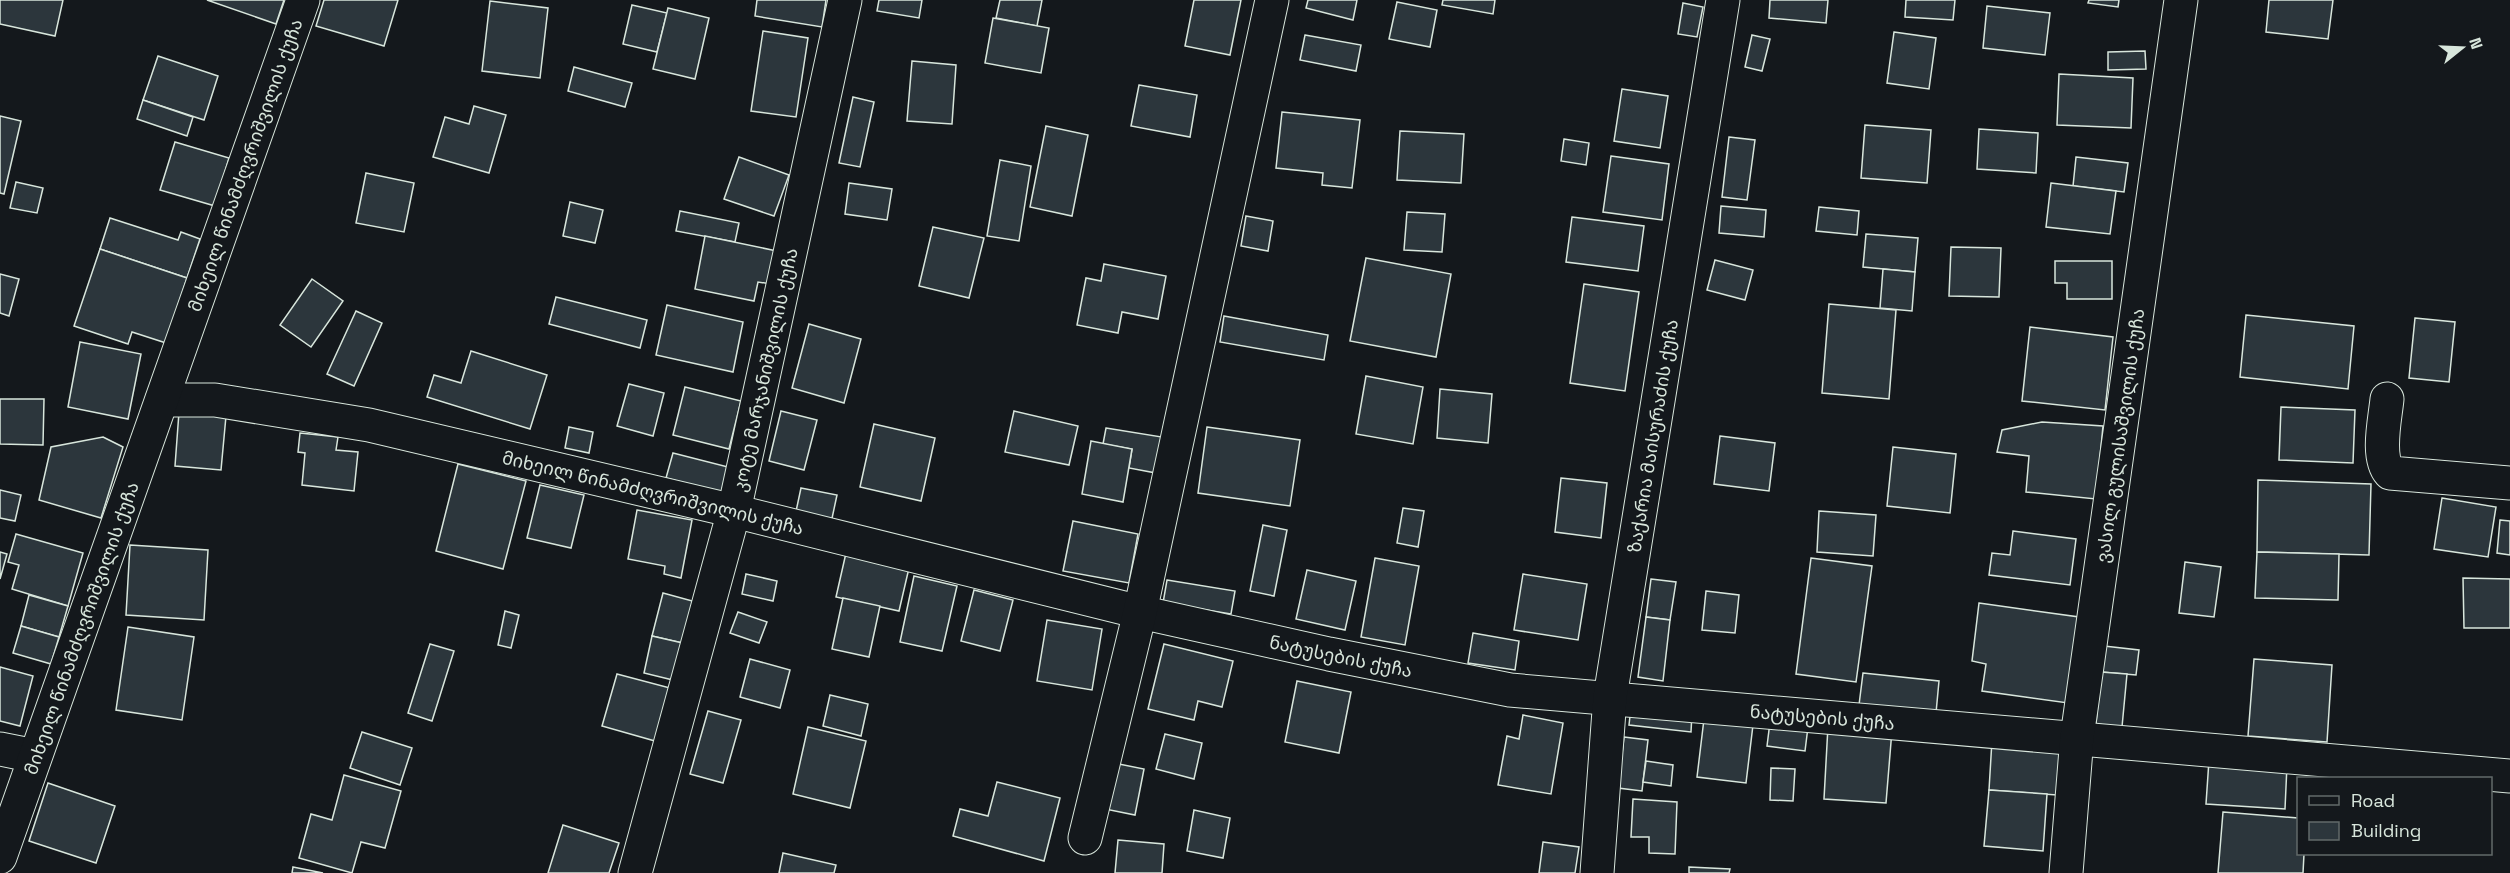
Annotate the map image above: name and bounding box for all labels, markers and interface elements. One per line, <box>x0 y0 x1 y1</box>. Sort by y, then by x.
street label: მიხეილ წინამძღვრიშვილის ქუჩა <box>182 15 307 314</box>
north arrow <box>2432 18 2492 78</box>
text: N <box>2464 35 2487 52</box>
street label: კოტე მარჯანიშვილის ქუჩა <box>727 246 802 494</box>
street label: ვასილ გულისაშვილის ქუჩა <box>2090 307 2149 564</box>
street label: ზაქარია მაისურაძის ქუჩა <box>1622 317 1683 554</box>
street label: მიხეილ წინამძღვრიშვილის ქუჩა <box>500 445 806 539</box>
street label: მიხეილ წინამძღვრიშვილის ქუჩა <box>19 478 143 777</box>
street label: ნატუსების ქუჩა <box>1267 630 1414 682</box>
street label: ნატუსების ქუჩა <box>1749 699 1896 735</box>
legend <box>2297 777 2492 855</box>
text: Road <box>2351 789 2395 812</box>
text: Building <box>2351 819 2421 842</box>

